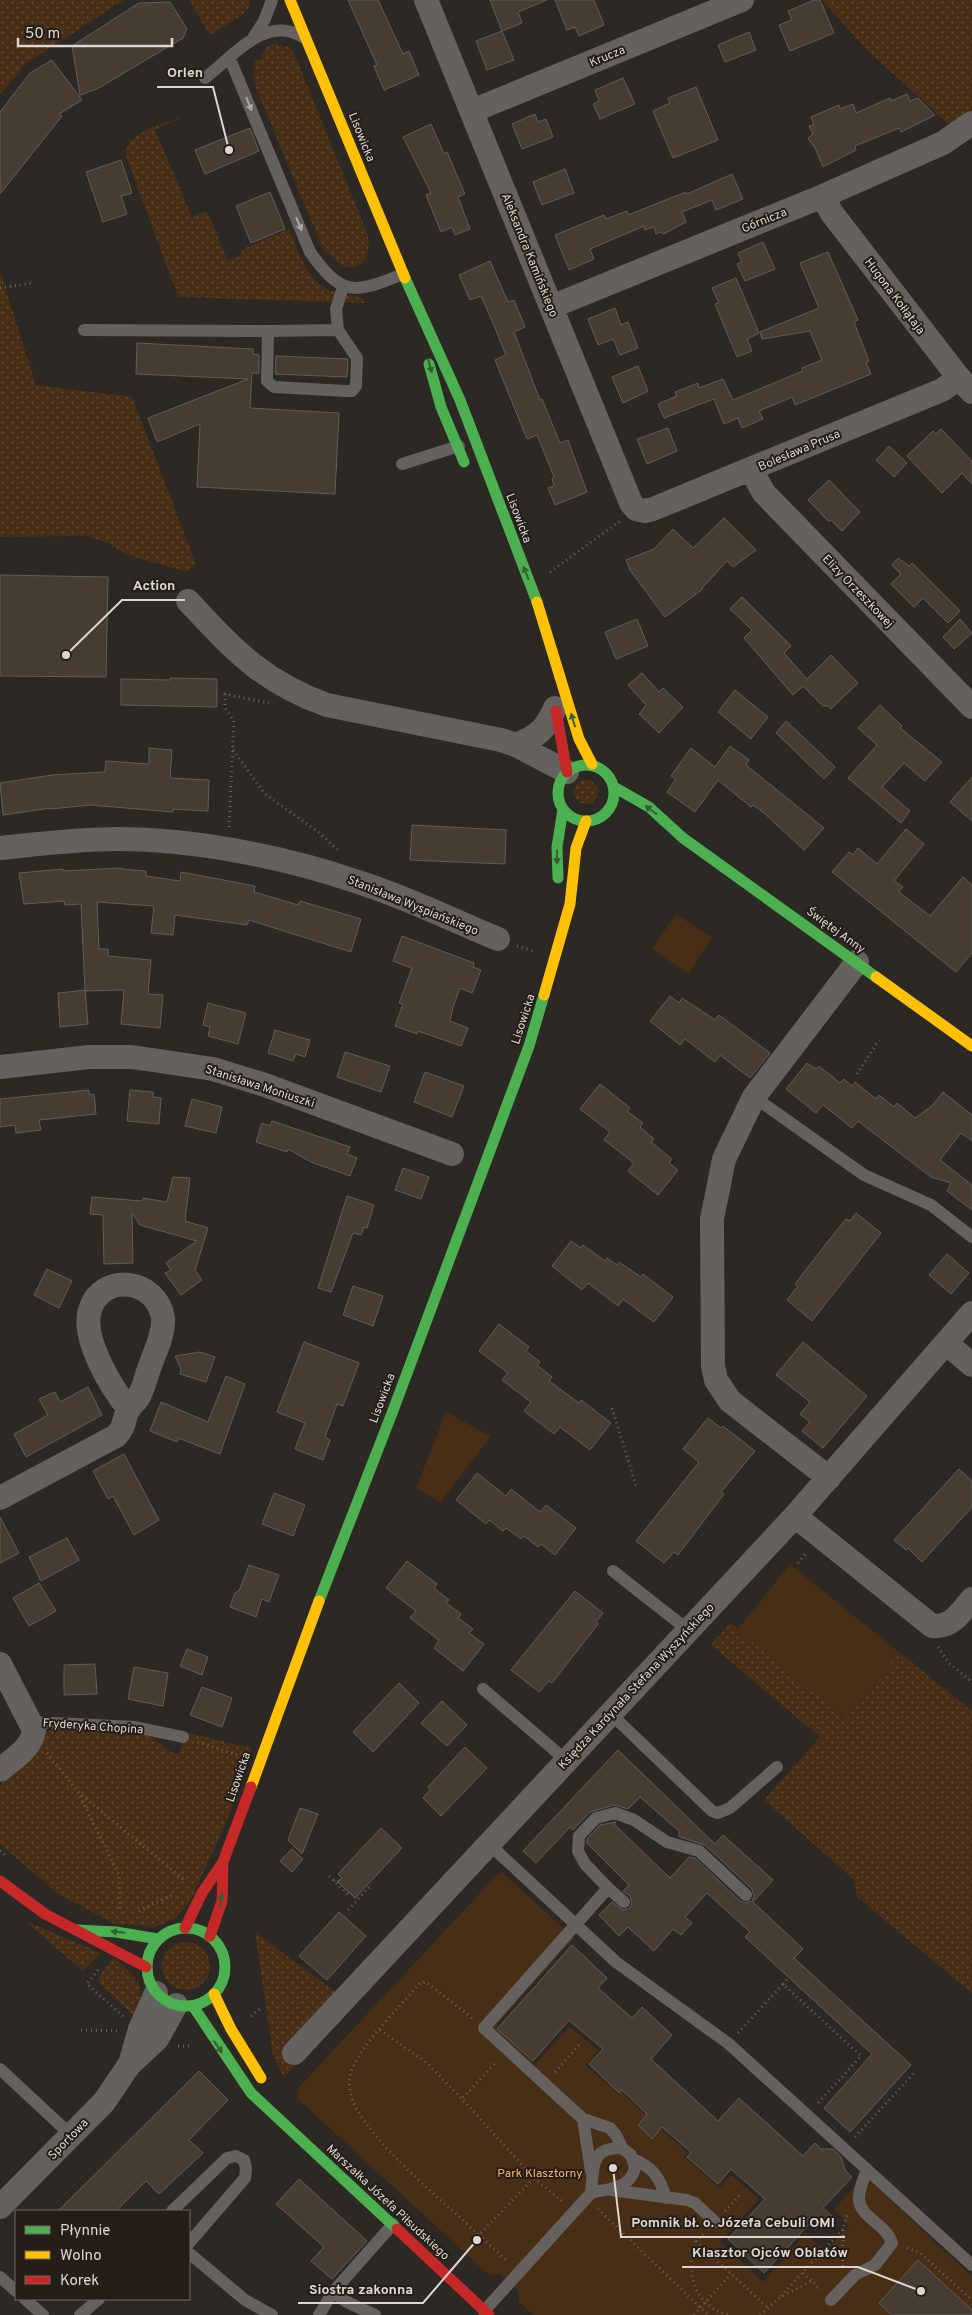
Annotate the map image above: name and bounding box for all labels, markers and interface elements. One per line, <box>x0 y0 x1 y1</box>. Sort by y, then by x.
scale bar <box>18 15 171 47</box>
text: 50 m <box>25 25 60 44</box>
street label: Krucza <box>587 43 628 71</box>
callout: Orlen <box>157 58 213 87</box>
text: Orlen <box>167 65 203 82</box>
one-way arrow <box>245 97 253 112</box>
street label: Lisowicka <box>344 110 378 164</box>
street label: Aleksandra Kamińskiego <box>497 191 561 320</box>
street label: Górnicza <box>739 205 789 237</box>
one-way arrow <box>295 217 303 231</box>
street label: Hugona Kołłątaja <box>860 255 928 338</box>
one-way arrow <box>426 359 434 374</box>
street label: Bolesława Prusa <box>756 426 843 475</box>
street label: Lisowicka <box>501 491 535 545</box>
street label: Elizy Orzeszkowej <box>818 552 896 632</box>
one-way arrow <box>522 565 530 580</box>
callout: Action <box>122 571 185 600</box>
text: Action <box>133 578 175 595</box>
one-way arrow <box>569 712 577 727</box>
one-way arrow <box>644 805 658 815</box>
one-way arrow <box>553 849 561 865</box>
street label: Stanisława Wyspiańskiego <box>345 872 481 940</box>
street label: Świętej Anny <box>803 904 868 958</box>
street label: Lisowicka <box>508 992 540 1046</box>
street label: Stanisława Moniuszki <box>203 1062 316 1112</box>
street label: Lisowicka <box>366 1371 400 1425</box>
street label: Księdza Kardynała Stefana Wyszyńskiego <box>555 1600 718 1773</box>
street label: Fryderyka Chopina <box>42 1715 144 1738</box>
street label: Lisowicka <box>223 1750 255 1804</box>
one-way arrow <box>217 1891 225 1907</box>
one-way arrow <box>109 1928 125 1936</box>
one-way arrow <box>213 2040 223 2054</box>
street label: Sportowa <box>45 2116 92 2164</box>
street label: Marszałka Józefa Piłsudskiego <box>322 2141 453 2264</box>
park label: Park Klasztorny <box>497 2166 583 2182</box>
callout: Pomnik bł. o. Józefa Cebuli OMI <box>621 2208 845 2237</box>
legend <box>15 2210 190 2300</box>
text: Pomnik bł. o. Józefa Cebuli OMI <box>631 2215 835 2232</box>
text: Płynnie <box>60 2222 110 2241</box>
callout: Klasztor Ojców Oblatów <box>682 2238 858 2267</box>
text: Klasztor Ojców Oblatów <box>692 2245 848 2262</box>
text: Wolno <box>60 2247 102 2266</box>
text: Korek <box>60 2272 99 2291</box>
callout: Siostra zakonna <box>298 2274 423 2303</box>
text: Siostra zakonna <box>309 2282 413 2299</box>

